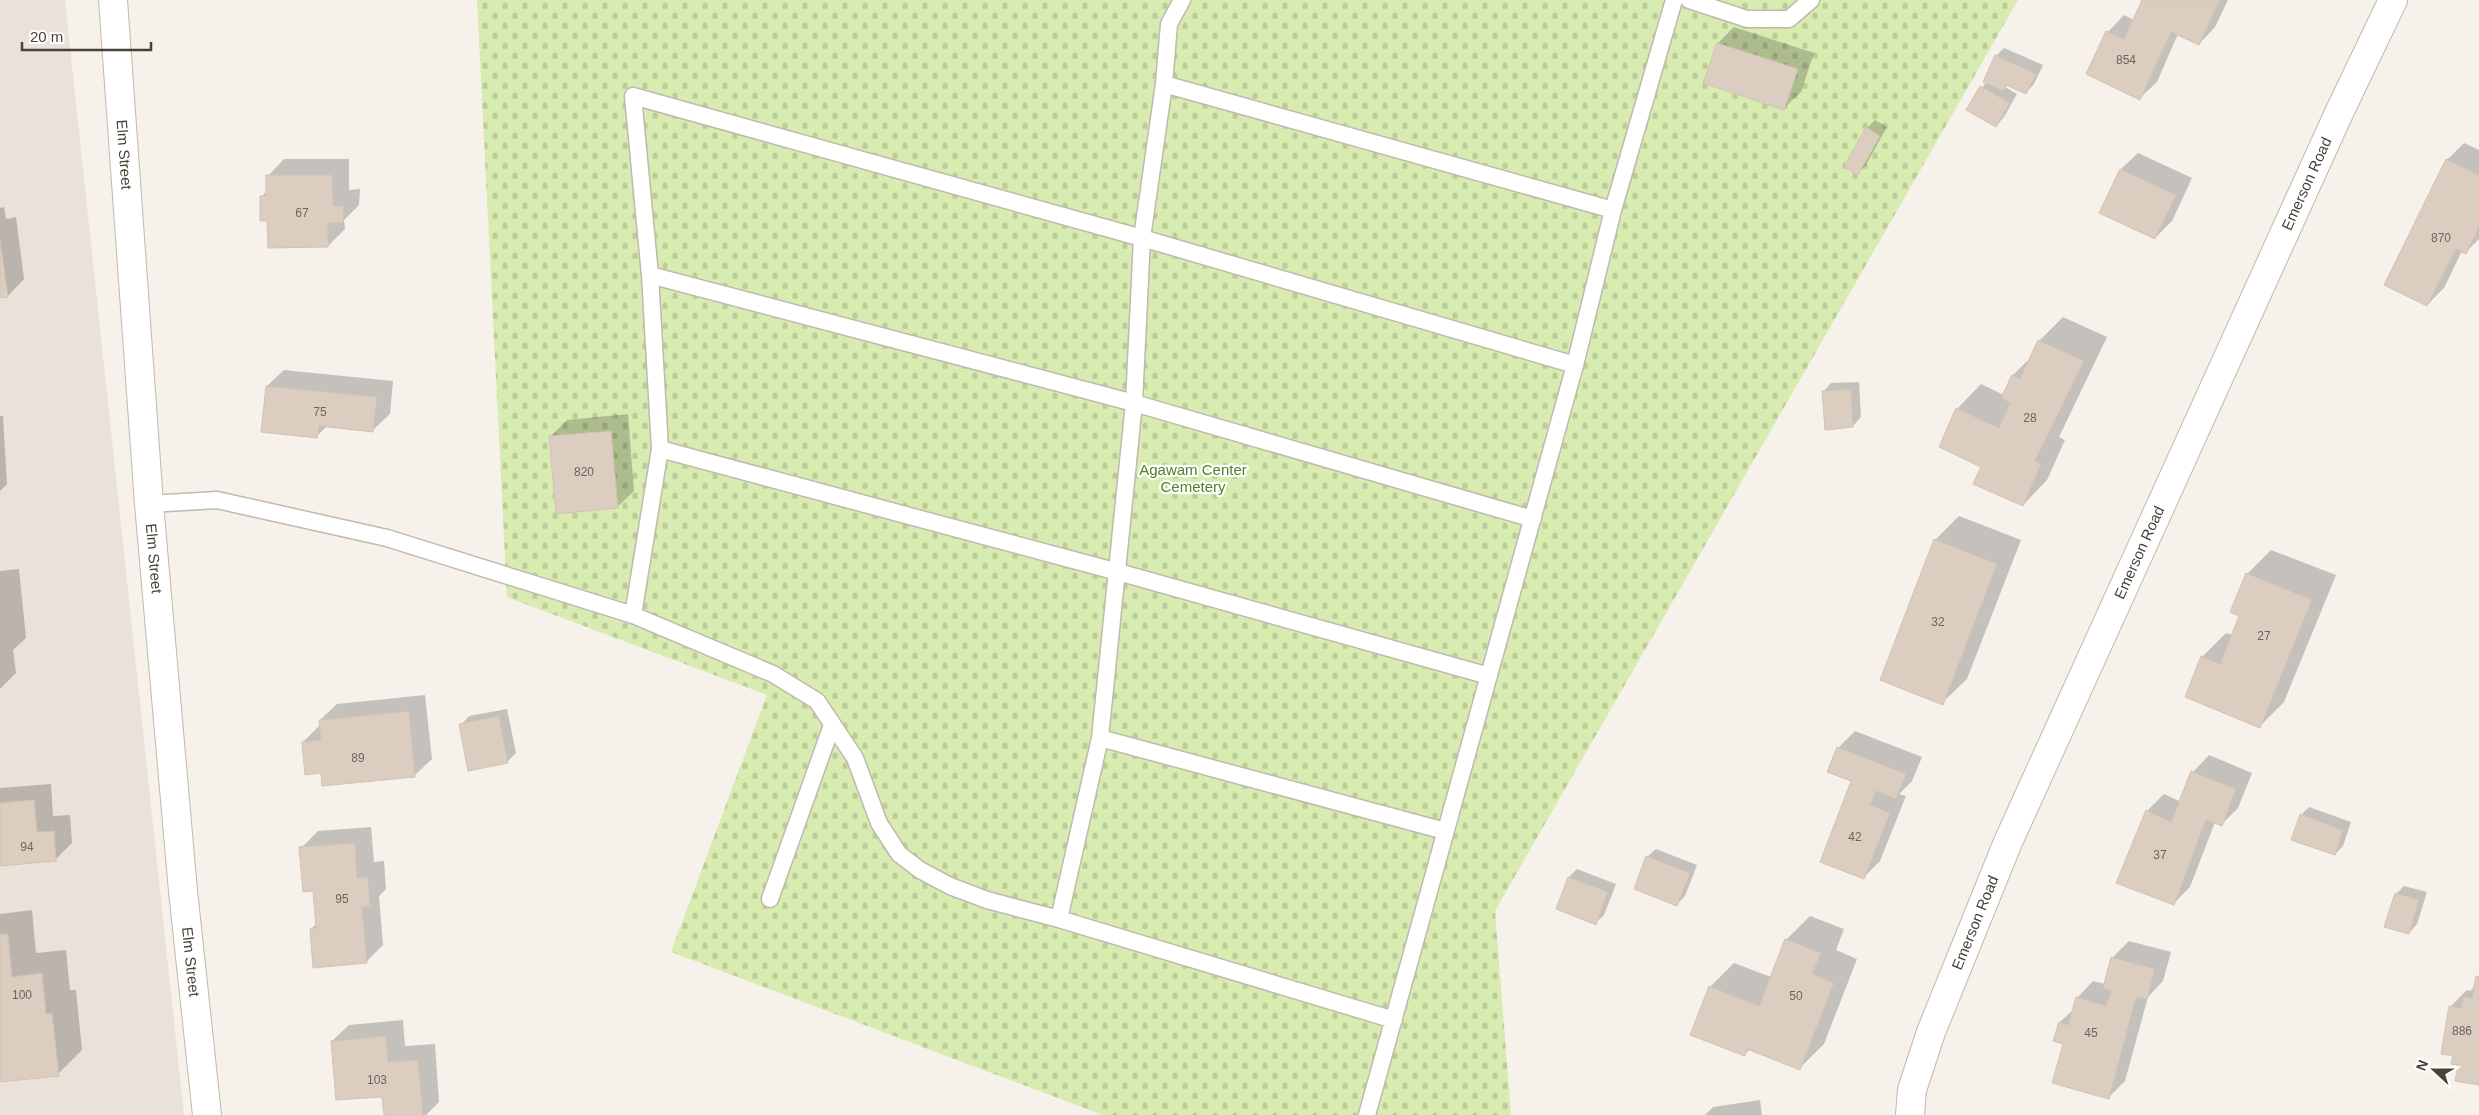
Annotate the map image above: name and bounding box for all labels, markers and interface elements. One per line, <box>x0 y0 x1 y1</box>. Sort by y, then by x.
scale bar <box>22 20 151 52</box>
text: 20 m <box>30 28 63 45</box>
house number: 854 <box>2116 53 2136 67</box>
street label: Elm Street <box>114 119 136 191</box>
street label: Emerson Road <box>2278 134 2335 233</box>
house number: 67 <box>295 206 309 220</box>
house number: 870 <box>2431 231 2451 245</box>
house number: 75 <box>313 405 327 419</box>
house number: 28 <box>2023 411 2037 425</box>
park label: Agawam Center Cemetery <box>1139 461 1247 495</box>
house number: 820 <box>574 465 594 479</box>
street label: Emerson Road <box>2111 503 2167 601</box>
street label: Elm Street <box>143 523 166 595</box>
house number: 32 <box>1931 615 1945 629</box>
house number: 27 <box>2257 629 2271 643</box>
house number: 89 <box>351 751 365 765</box>
house number: 42 <box>1848 830 1862 844</box>
house number: 94 <box>20 840 34 854</box>
house number: 37 <box>2153 848 2167 862</box>
street label: Emerson Road <box>1948 873 2001 972</box>
house number: 95 <box>335 892 349 906</box>
street label: Elm Street <box>179 926 203 998</box>
house number: 100 <box>12 988 32 1002</box>
house number: 50 <box>1789 989 1803 1003</box>
house number: 886 <box>2452 1024 2472 1038</box>
house number: 45 <box>2084 1026 2098 1040</box>
north arrow <box>2409 1045 2459 1095</box>
text: N <box>2413 1058 2431 1073</box>
house number: 103 <box>367 1073 387 1087</box>

